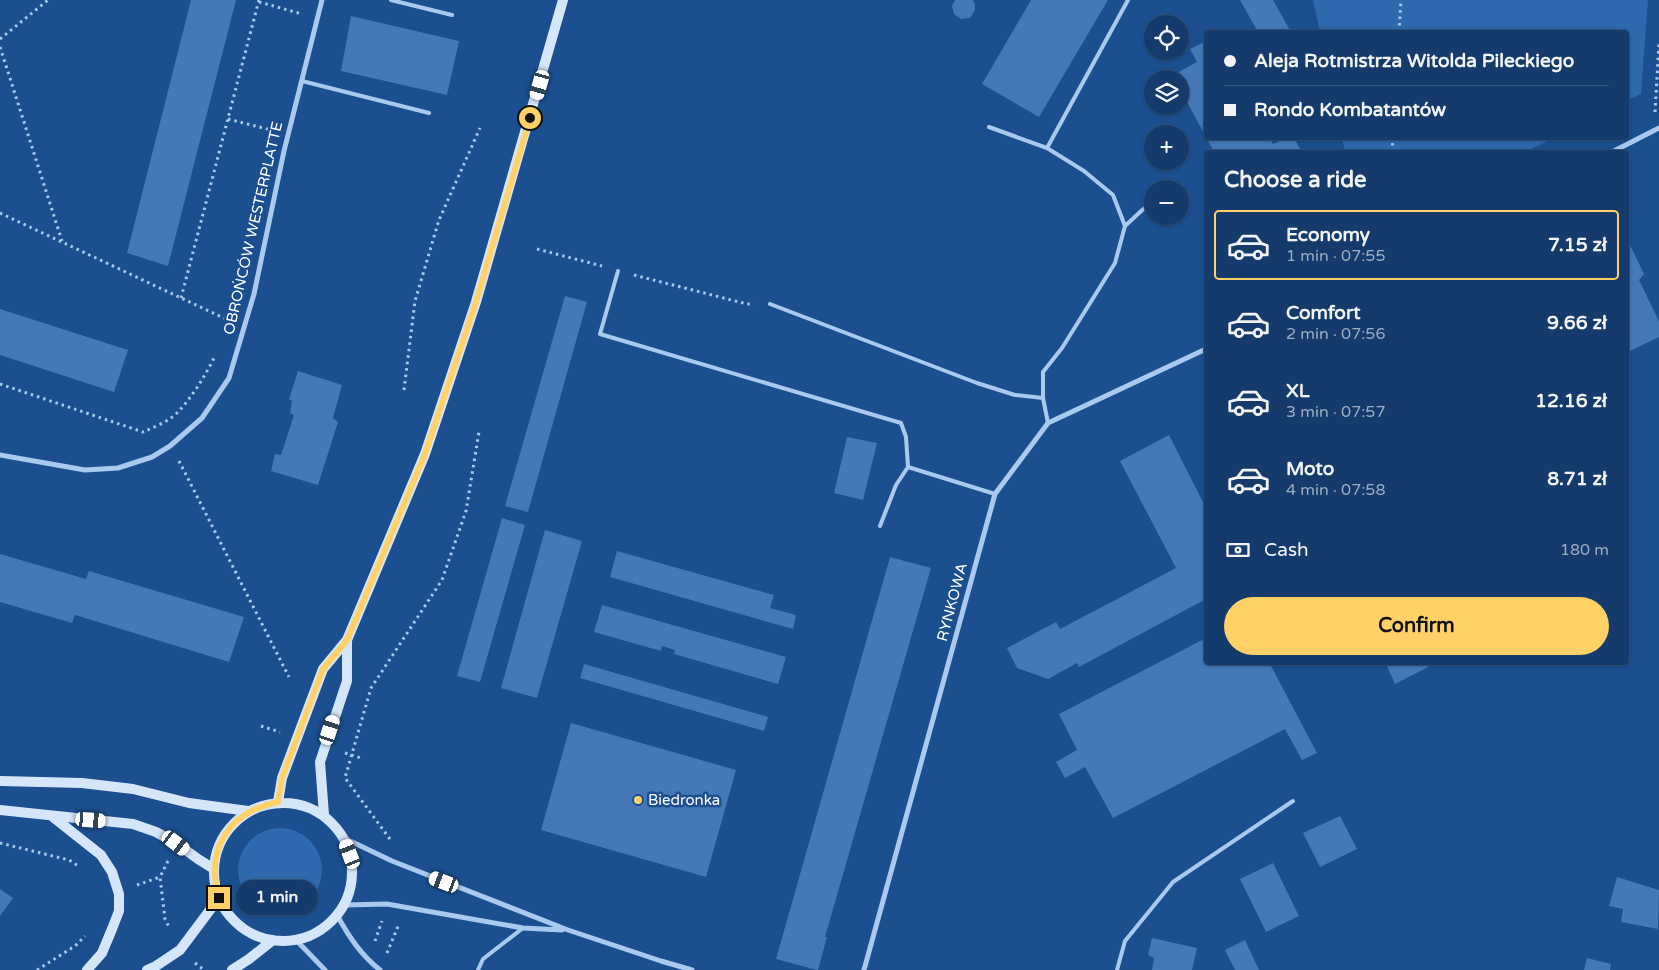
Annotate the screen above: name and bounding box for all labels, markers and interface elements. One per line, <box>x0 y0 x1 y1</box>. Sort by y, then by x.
map controls <box>1144 15 1189 225</box>
button: locate <box>1144 15 1189 60</box>
text: Aleja Rotmistrza Witolda Pileckiego <box>1254 50 1574 72</box>
car <box>528 69 551 101</box>
button: layers <box>1144 70 1189 115</box>
text: Rondo Kombatantów <box>1254 99 1446 121</box>
route start <box>519 107 541 129</box>
street label: OBROŃCÓW WESTERPLATTE <box>220 120 286 336</box>
button: + <box>1144 125 1189 170</box>
text: Choose a ride <box>1224 167 1367 193</box>
button: − <box>1144 180 1189 225</box>
icon: car <box>1226 223 1271 268</box>
text: Economy <box>1286 224 1370 246</box>
text: 7.15 zł <box>1548 234 1607 256</box>
text: 1 min · 07:55 <box>1286 246 1385 266</box>
icon: car <box>1226 301 1271 346</box>
text: Comfort <box>1286 302 1360 324</box>
text: 9.66 zł <box>1547 312 1607 334</box>
text: 2 min · 07:56 <box>1286 324 1385 344</box>
icon: car <box>1226 379 1271 424</box>
text: XL <box>1286 380 1310 402</box>
text: 12.16 zł <box>1535 390 1607 412</box>
text: 3 min · 07:57 <box>1286 402 1385 422</box>
icon: car <box>1226 457 1271 502</box>
text: Moto <box>1286 458 1334 480</box>
text: 8.71 zł <box>1547 468 1607 490</box>
text: 4 min · 07:58 <box>1286 480 1385 500</box>
icon: cash <box>1224 536 1252 564</box>
text: Cash <box>1264 539 1309 561</box>
text: 180 m <box>1560 540 1609 560</box>
street label: RYNKOWA <box>933 561 971 643</box>
button: Confirm <box>1224 597 1609 655</box>
car <box>318 713 341 747</box>
place label: Biedronka <box>648 791 720 809</box>
marker: Biedronka <box>632 794 644 806</box>
car <box>75 811 106 829</box>
car <box>159 828 192 858</box>
car <box>337 837 362 871</box>
car <box>427 870 460 894</box>
callout: 1 min <box>236 880 319 916</box>
route end <box>208 887 230 909</box>
text: 1 min <box>256 887 298 907</box>

